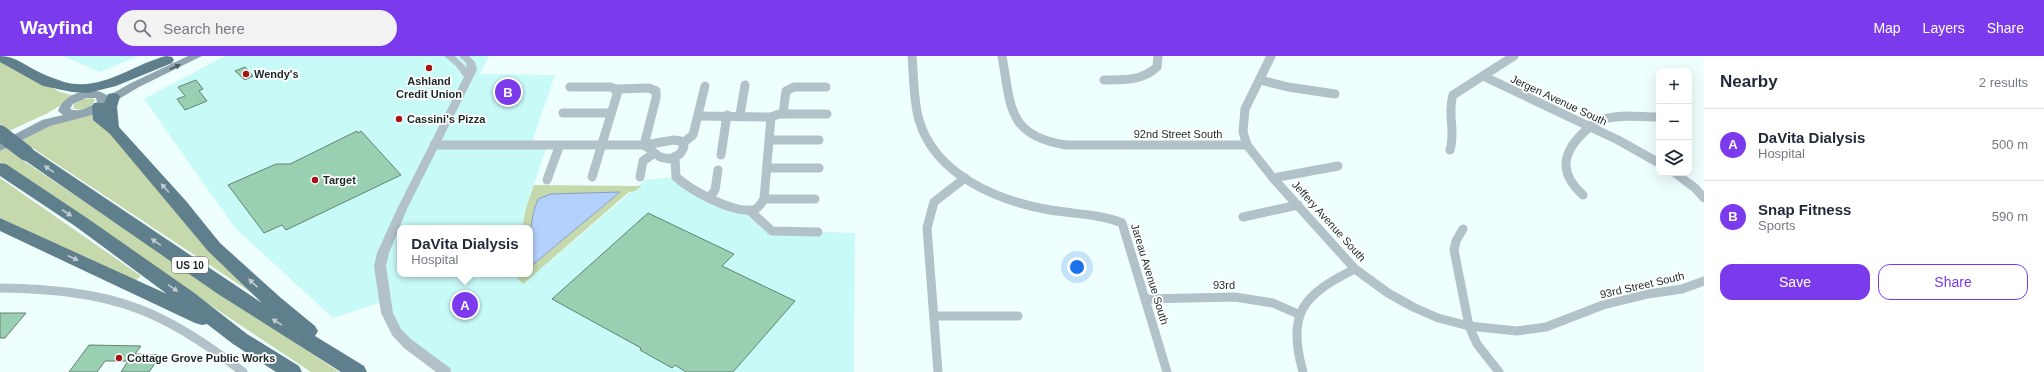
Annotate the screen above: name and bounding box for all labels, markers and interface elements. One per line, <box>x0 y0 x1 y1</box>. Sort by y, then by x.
search box <box>117 10 397 46</box>
text: Wayfind <box>20 17 93 38</box>
icon: search <box>131 17 153 39</box>
text: Search here <box>163 20 245 37</box>
text: Map <box>1873 20 1901 36</box>
text: Layers <box>1923 20 1965 36</box>
text: Share <box>1987 20 2024 36</box>
one-way arrow <box>169 63 181 70</box>
marker: Ashland Credit Union <box>424 63 434 73</box>
place label: Wendy's <box>254 68 299 80</box>
map controls <box>1656 68 1692 176</box>
button: + <box>1656 68 1692 104</box>
marker: Wendy's <box>241 69 251 79</box>
street label: Jergen Avenue South <box>1509 72 1609 128</box>
text: Nearby <box>1720 72 1778 91</box>
place label: Ashland Credit Union <box>396 75 462 100</box>
text: 2 results <box>1979 75 2028 90</box>
pin: B <box>495 77 521 107</box>
button: − <box>1656 104 1692 140</box>
place label: Cassini's Pizza <box>407 113 486 125</box>
marker: Cassini's Pizza <box>394 114 404 124</box>
street label: 92nd Street South <box>1134 128 1222 140</box>
text: DaVita Dialysis <box>1758 129 1865 146</box>
text: A <box>1728 137 1738 152</box>
text: 500 m <box>1992 137 2028 152</box>
button: layers <box>1656 140 1692 176</box>
text: Hospital <box>1758 146 1805 161</box>
one-way arrow <box>43 166 54 173</box>
place label: Target <box>323 174 356 186</box>
marker: Target <box>310 175 320 185</box>
street label: Jeffery Avenue South <box>1290 178 1368 264</box>
one-way arrow <box>161 183 170 194</box>
text: Snap Fitness <box>1758 201 1851 218</box>
one-way arrow <box>62 209 72 217</box>
text: B <box>1728 209 1738 224</box>
text: 590 m <box>1992 209 2028 224</box>
text: Sports <box>1758 218 1796 233</box>
street label: Jareau Avenue South <box>1129 222 1171 326</box>
popup <box>397 225 533 277</box>
text: DaVita Dialysis <box>411 235 519 252</box>
one-way arrow <box>150 239 162 246</box>
text: Hospital <box>411 252 458 267</box>
one-way arrow <box>68 255 79 261</box>
road number: US 10 <box>172 257 208 273</box>
your location <box>1067 257 1087 277</box>
button: Save <box>1720 264 1870 300</box>
button: Share <box>1878 264 2028 300</box>
street label: 93rd Street South <box>1599 269 1685 301</box>
one-way arrow <box>248 279 259 288</box>
street label: 93rd <box>1213 279 1235 291</box>
one-way arrow <box>168 284 178 292</box>
pin: A <box>452 290 478 320</box>
one-way arrow <box>271 318 282 325</box>
place label: Cottage Grove Public Works <box>127 352 275 364</box>
marker: Cottage Grove Public Works <box>114 353 124 363</box>

